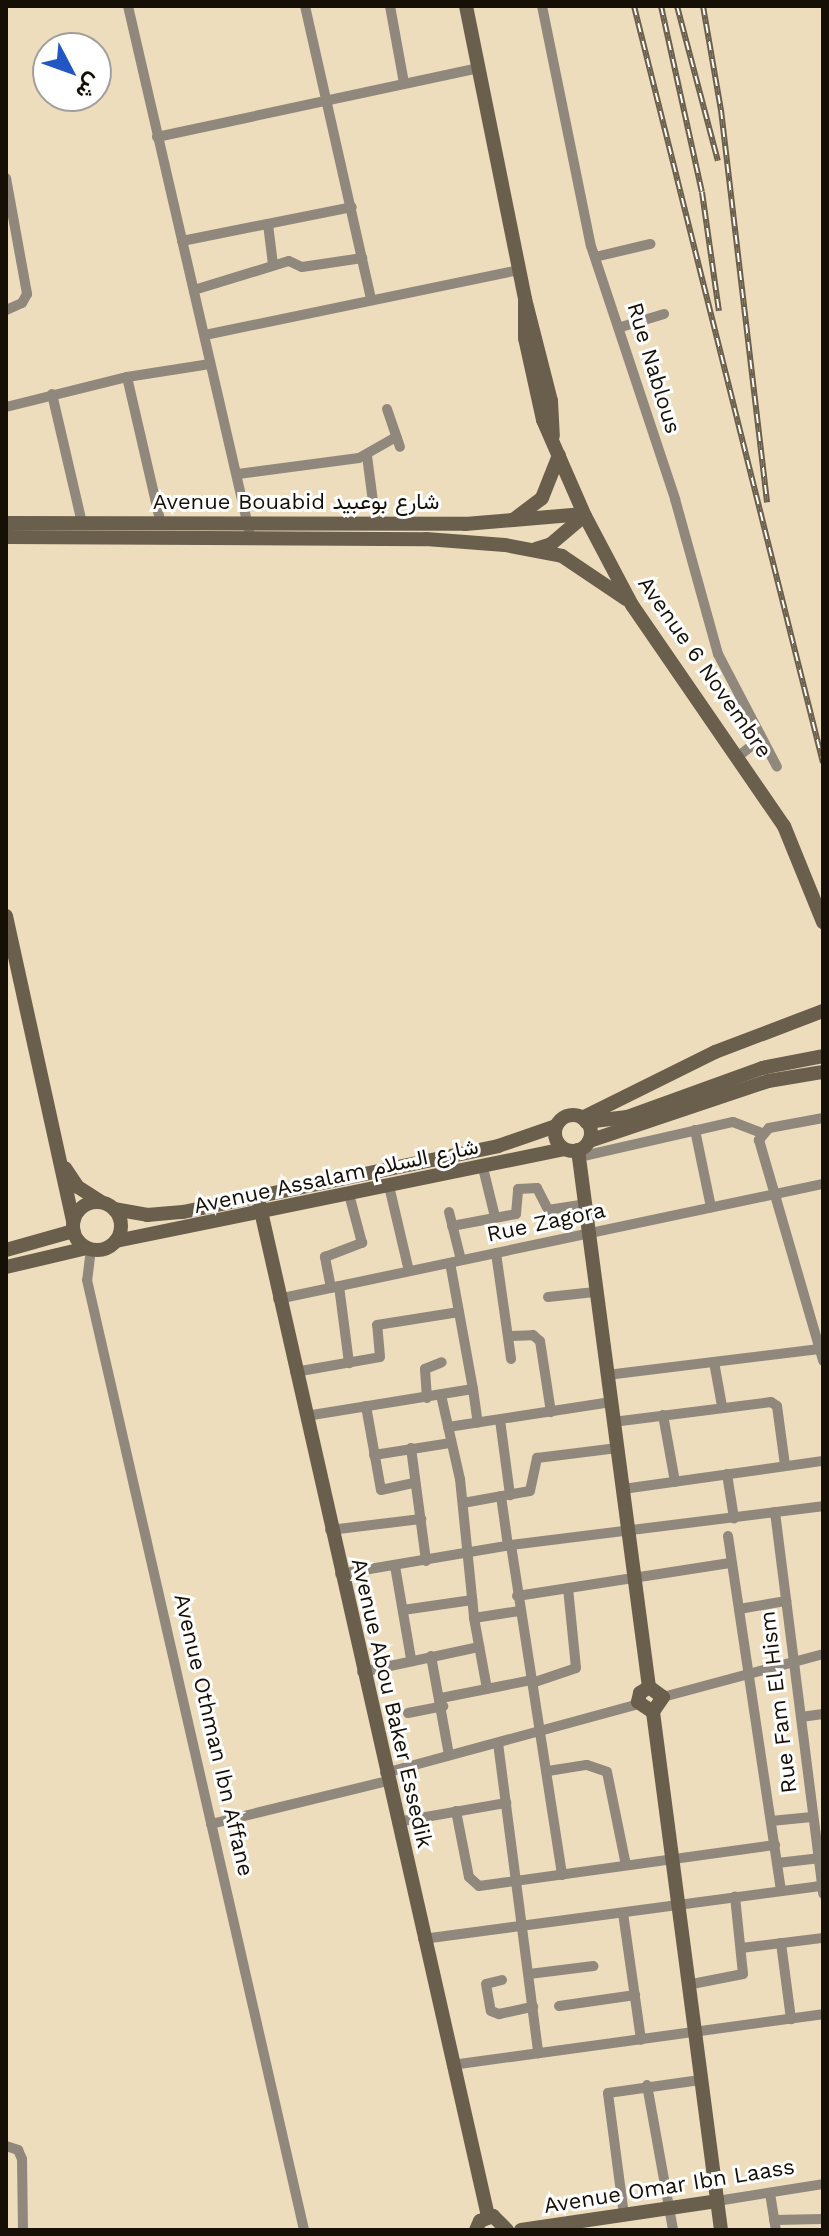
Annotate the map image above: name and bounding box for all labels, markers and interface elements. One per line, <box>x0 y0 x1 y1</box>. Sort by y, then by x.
north arrow <box>32 32 112 112</box>
text: ش <box>71 69 107 105</box>
street label: Rue Nablous <box>622 299 686 437</box>
street label: Avenue Bouabid شارع بوعبيد <box>153 489 439 515</box>
street label: Avenue 6 Novembre <box>632 571 778 763</box>
street label: Avenue Assalam شارع السلام <box>191 1133 481 1219</box>
street label: Rue Zagora <box>484 1197 608 1247</box>
street label: Avenue Abou Baker Essedik <box>346 1555 438 1851</box>
street label: Avenue Othman Ibn Affane <box>169 1591 259 1879</box>
street label: Rue Fam El Hism <box>754 1609 802 1795</box>
street label: Avenue Omar Ibn Laass <box>541 2153 797 2219</box>

